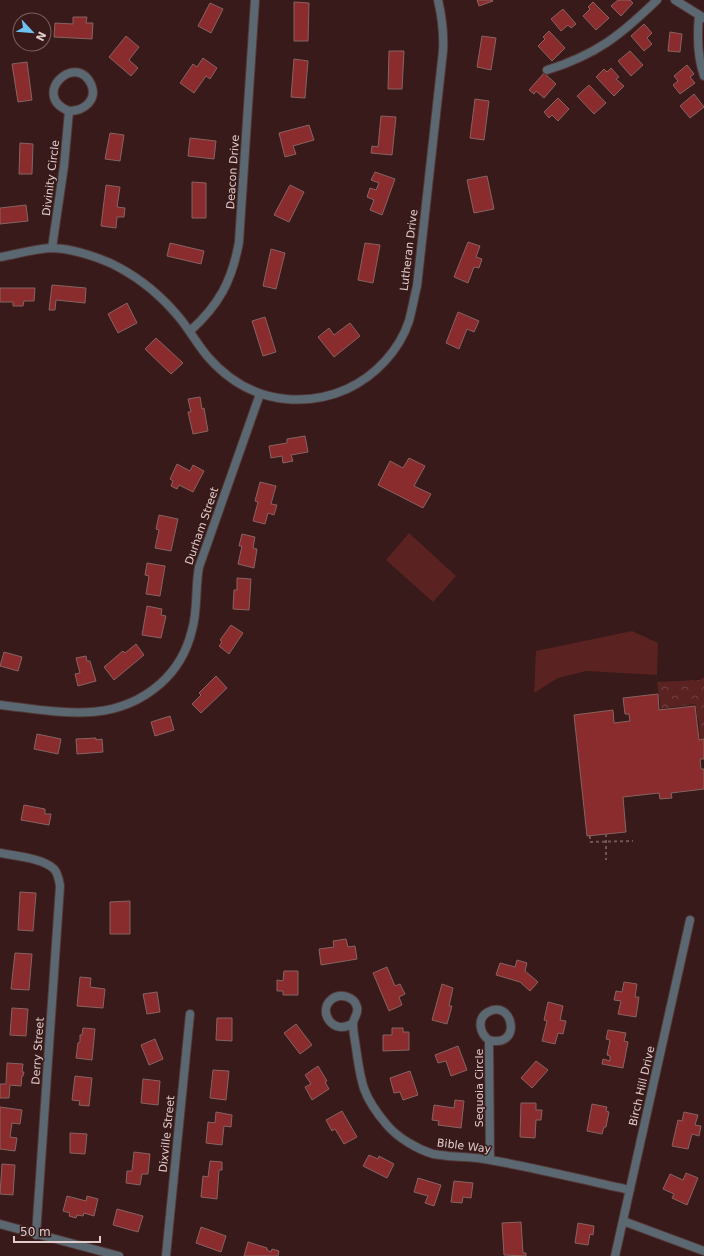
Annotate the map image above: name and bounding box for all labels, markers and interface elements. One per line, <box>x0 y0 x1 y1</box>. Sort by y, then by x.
north arrow <box>12 12 52 52</box>
text: N <box>33 29 48 43</box>
street label: Deacon Drive <box>224 134 242 210</box>
street label: Divinity Circle <box>40 139 62 217</box>
street label: Lutheran Drive <box>398 208 420 292</box>
street label: Durham Street <box>183 485 222 566</box>
street label: Derry Street <box>29 1016 47 1085</box>
street label: Birch Hill Drive <box>626 1045 658 1127</box>
street label: Sequoia Circle <box>473 1048 486 1127</box>
street label: Dixville Street <box>156 1094 178 1173</box>
street label: Bible Way <box>436 1136 492 1156</box>
scale bar <box>14 1218 100 1244</box>
text: 50 m <box>20 1225 51 1239</box>

